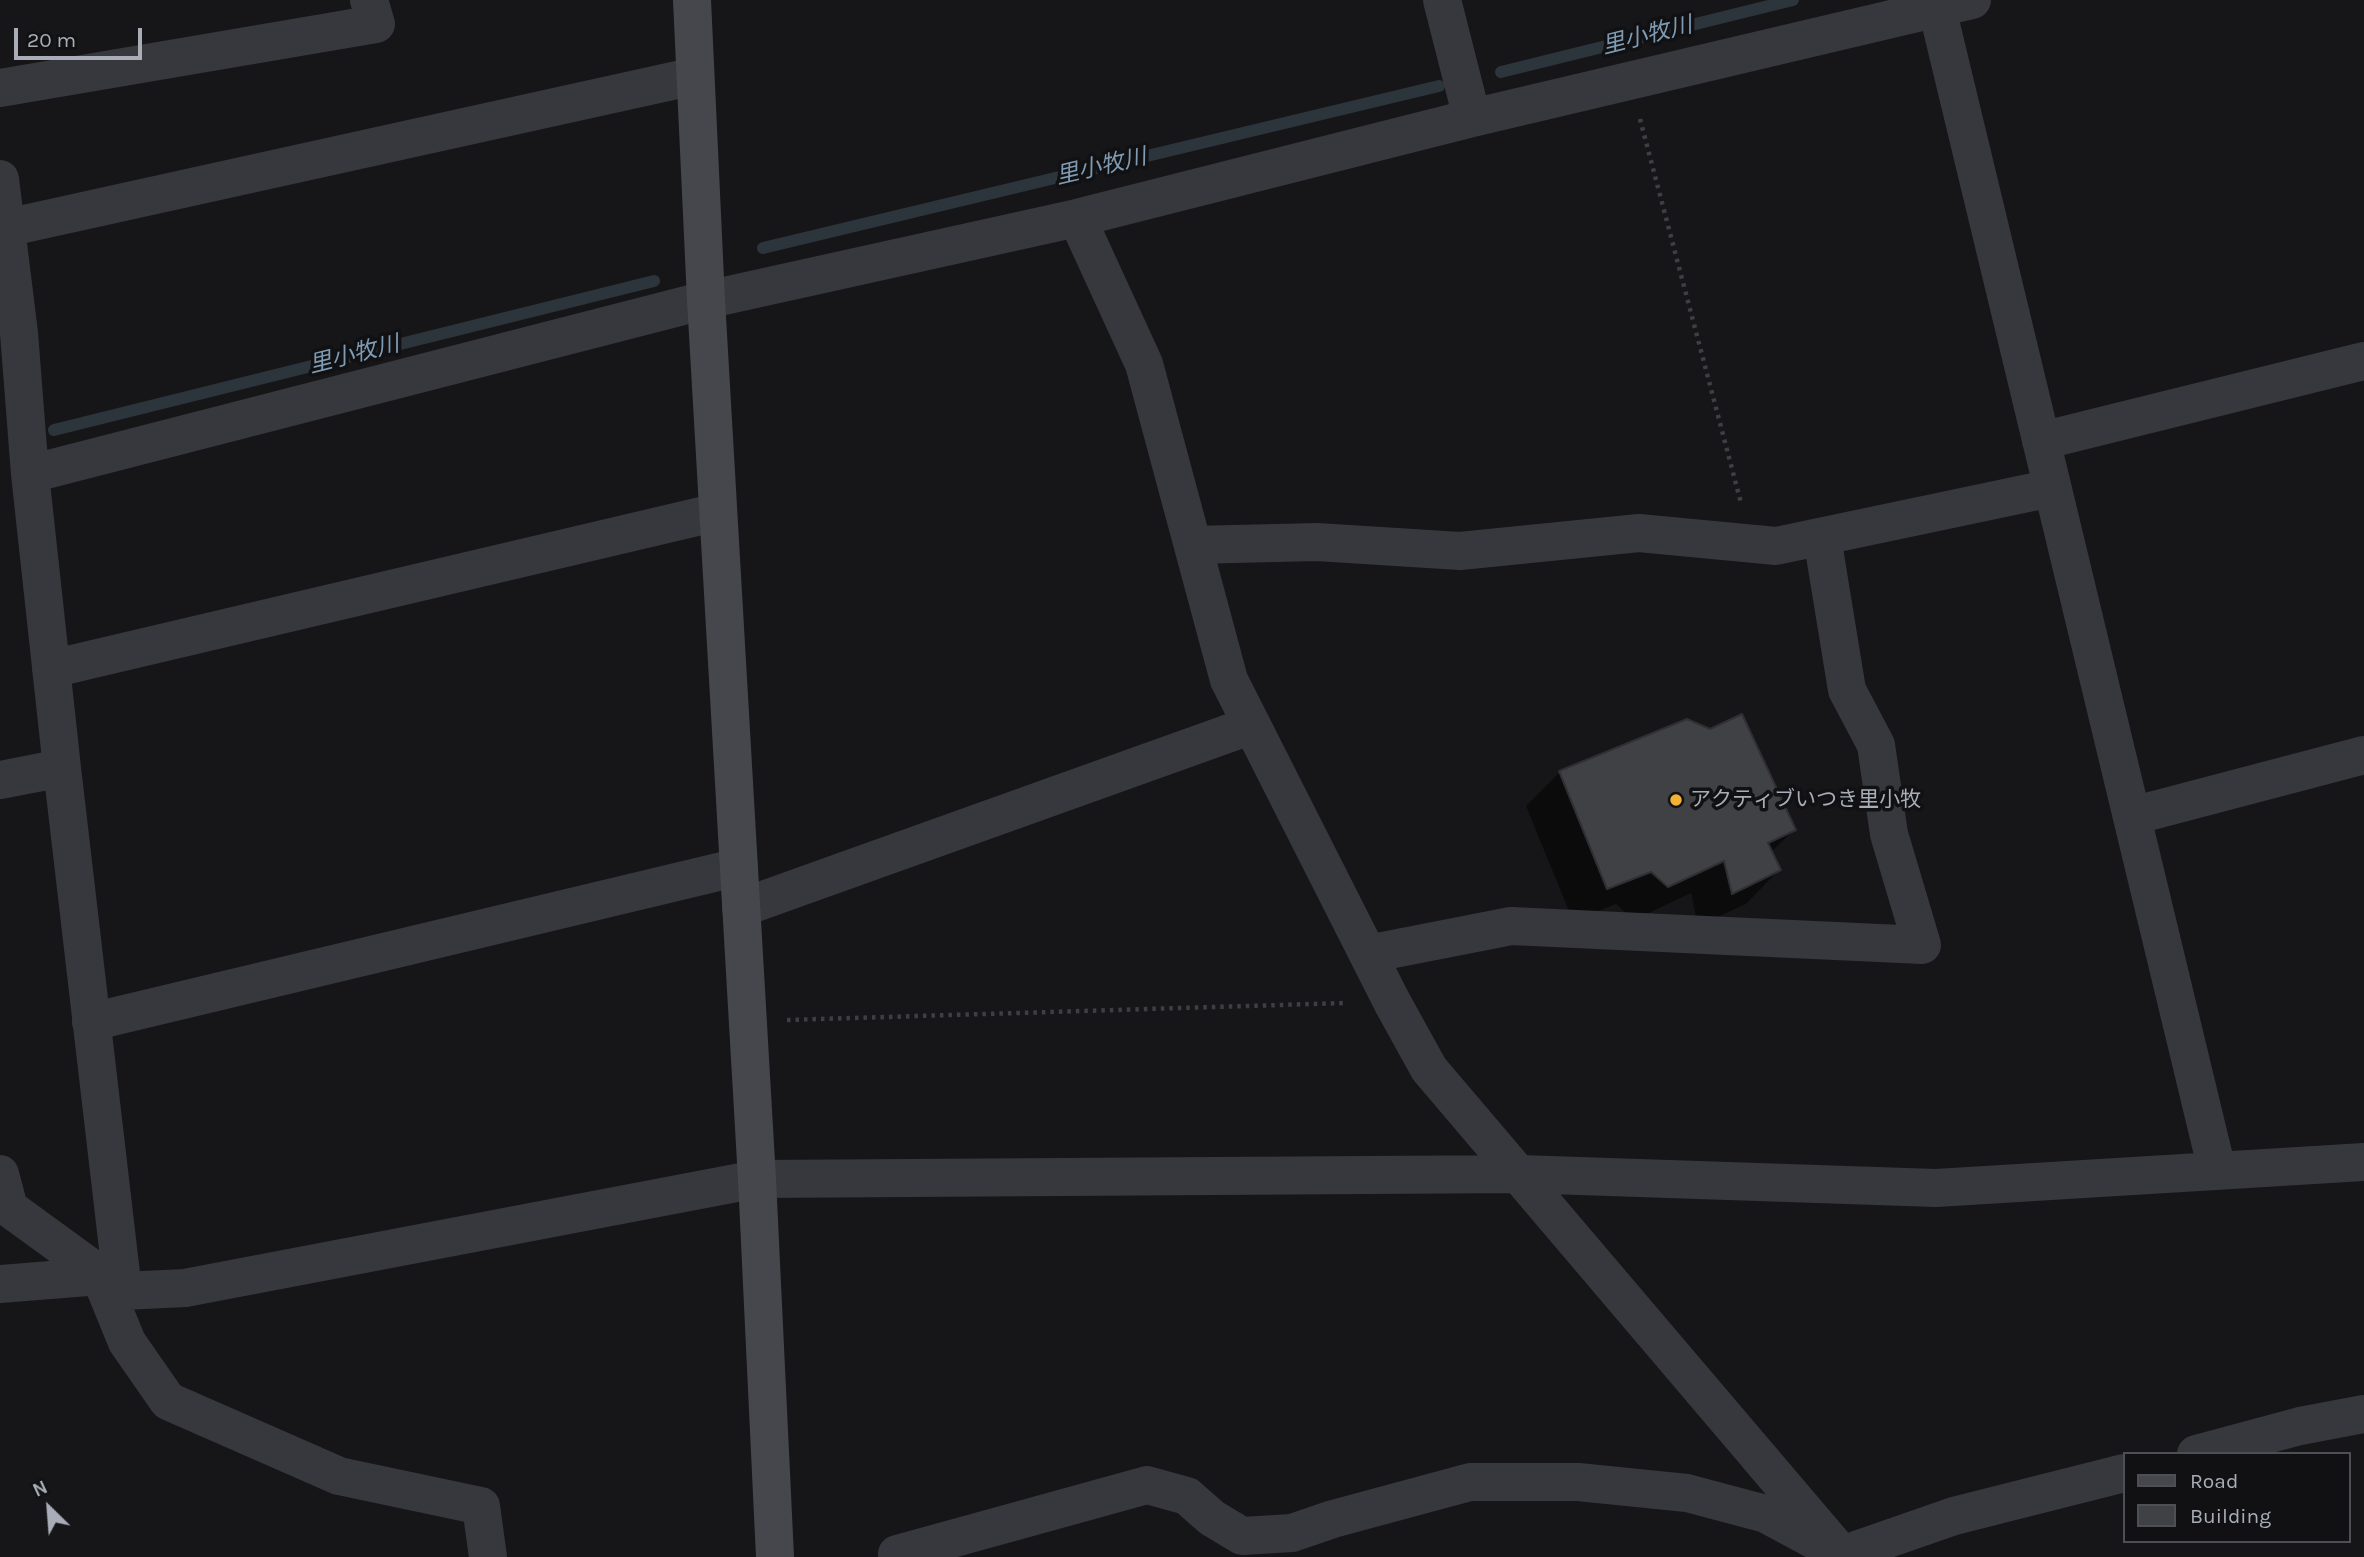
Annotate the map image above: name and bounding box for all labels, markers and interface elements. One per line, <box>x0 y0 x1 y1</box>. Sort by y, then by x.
water label: 里小牧川 <box>1599 11 1695 61</box>
scale bar <box>18 14 145 58</box>
text: 20 m <box>27 28 76 52</box>
water label: 里小牧川 <box>1053 143 1149 191</box>
water label: 里小牧川 <box>306 330 402 380</box>
place label: アクティブいつき里小牧 <box>1690 787 1921 813</box>
marker: アクティブいつき里小牧 <box>1668 792 1684 808</box>
legend <box>2122 1452 2350 1543</box>
text: Road <box>2190 1469 2238 1493</box>
north arrow <box>14 1473 84 1543</box>
text: N <box>29 1476 51 1502</box>
text: Building <box>2190 1504 2271 1528</box>

